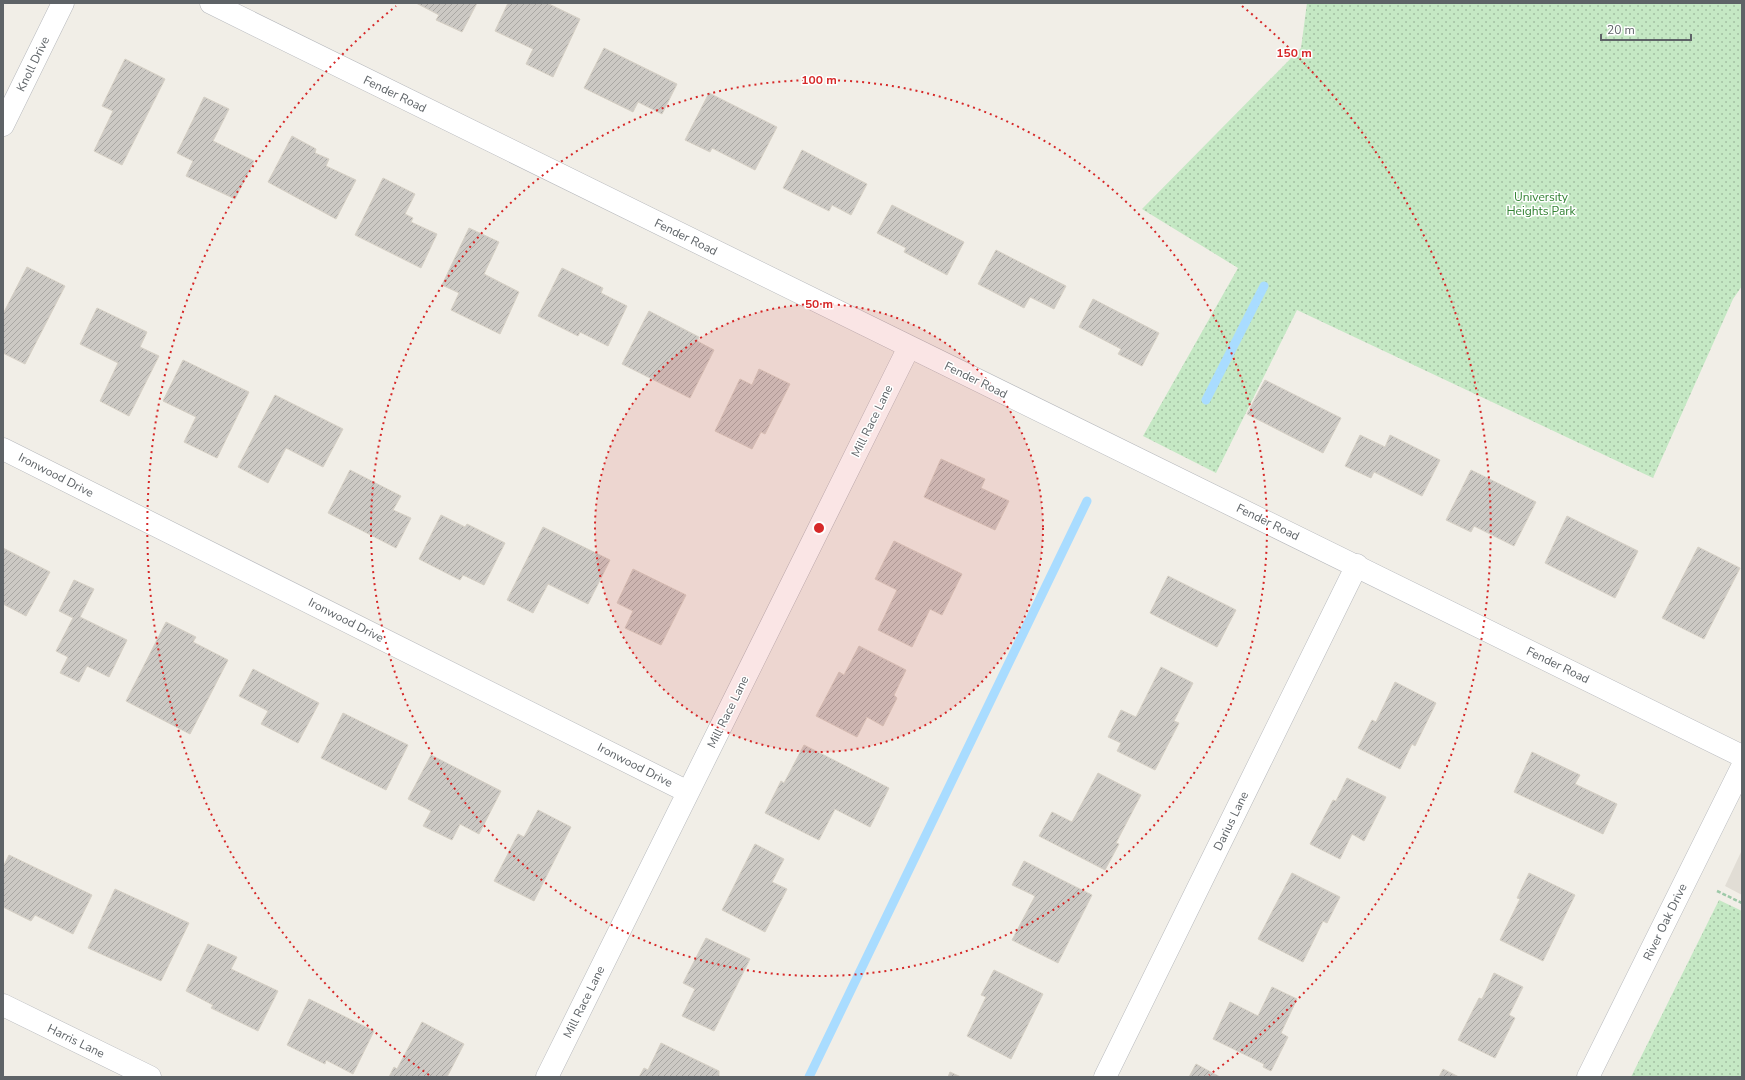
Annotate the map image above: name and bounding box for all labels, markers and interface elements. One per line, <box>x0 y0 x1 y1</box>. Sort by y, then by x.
scale bar <box>1601 16 1691 42</box>
text: 20 m <box>1607 22 1635 38</box>
street label: Knoll Drive <box>13 34 53 94</box>
text: 150 m <box>1276 45 1312 61</box>
street label: Fender Road <box>361 72 429 116</box>
text: 100 m <box>801 72 837 88</box>
park label: University Heights Park <box>1506 189 1577 219</box>
street label: Fender Road <box>652 215 720 259</box>
text: 50 m <box>805 296 833 312</box>
street label: Fender Road <box>942 358 1010 402</box>
street label: Mill Race Lane <box>848 382 896 460</box>
street label: Ironwood Drive <box>16 449 96 501</box>
street label: Fender Road <box>1234 500 1302 544</box>
centre of rings <box>812 521 826 535</box>
street label: Ironwood Drive <box>306 594 386 646</box>
street label: Fender Road <box>1524 643 1592 687</box>
street label: Mill Race Lane <box>704 673 752 751</box>
street label: Ironwood Drive <box>595 739 675 791</box>
street label: Darius Lane <box>1210 789 1252 853</box>
street label: River Oak Drive <box>1639 881 1691 963</box>
street label: Mill Race Lane <box>560 963 608 1041</box>
street label: Harris Lane <box>45 1020 107 1062</box>

